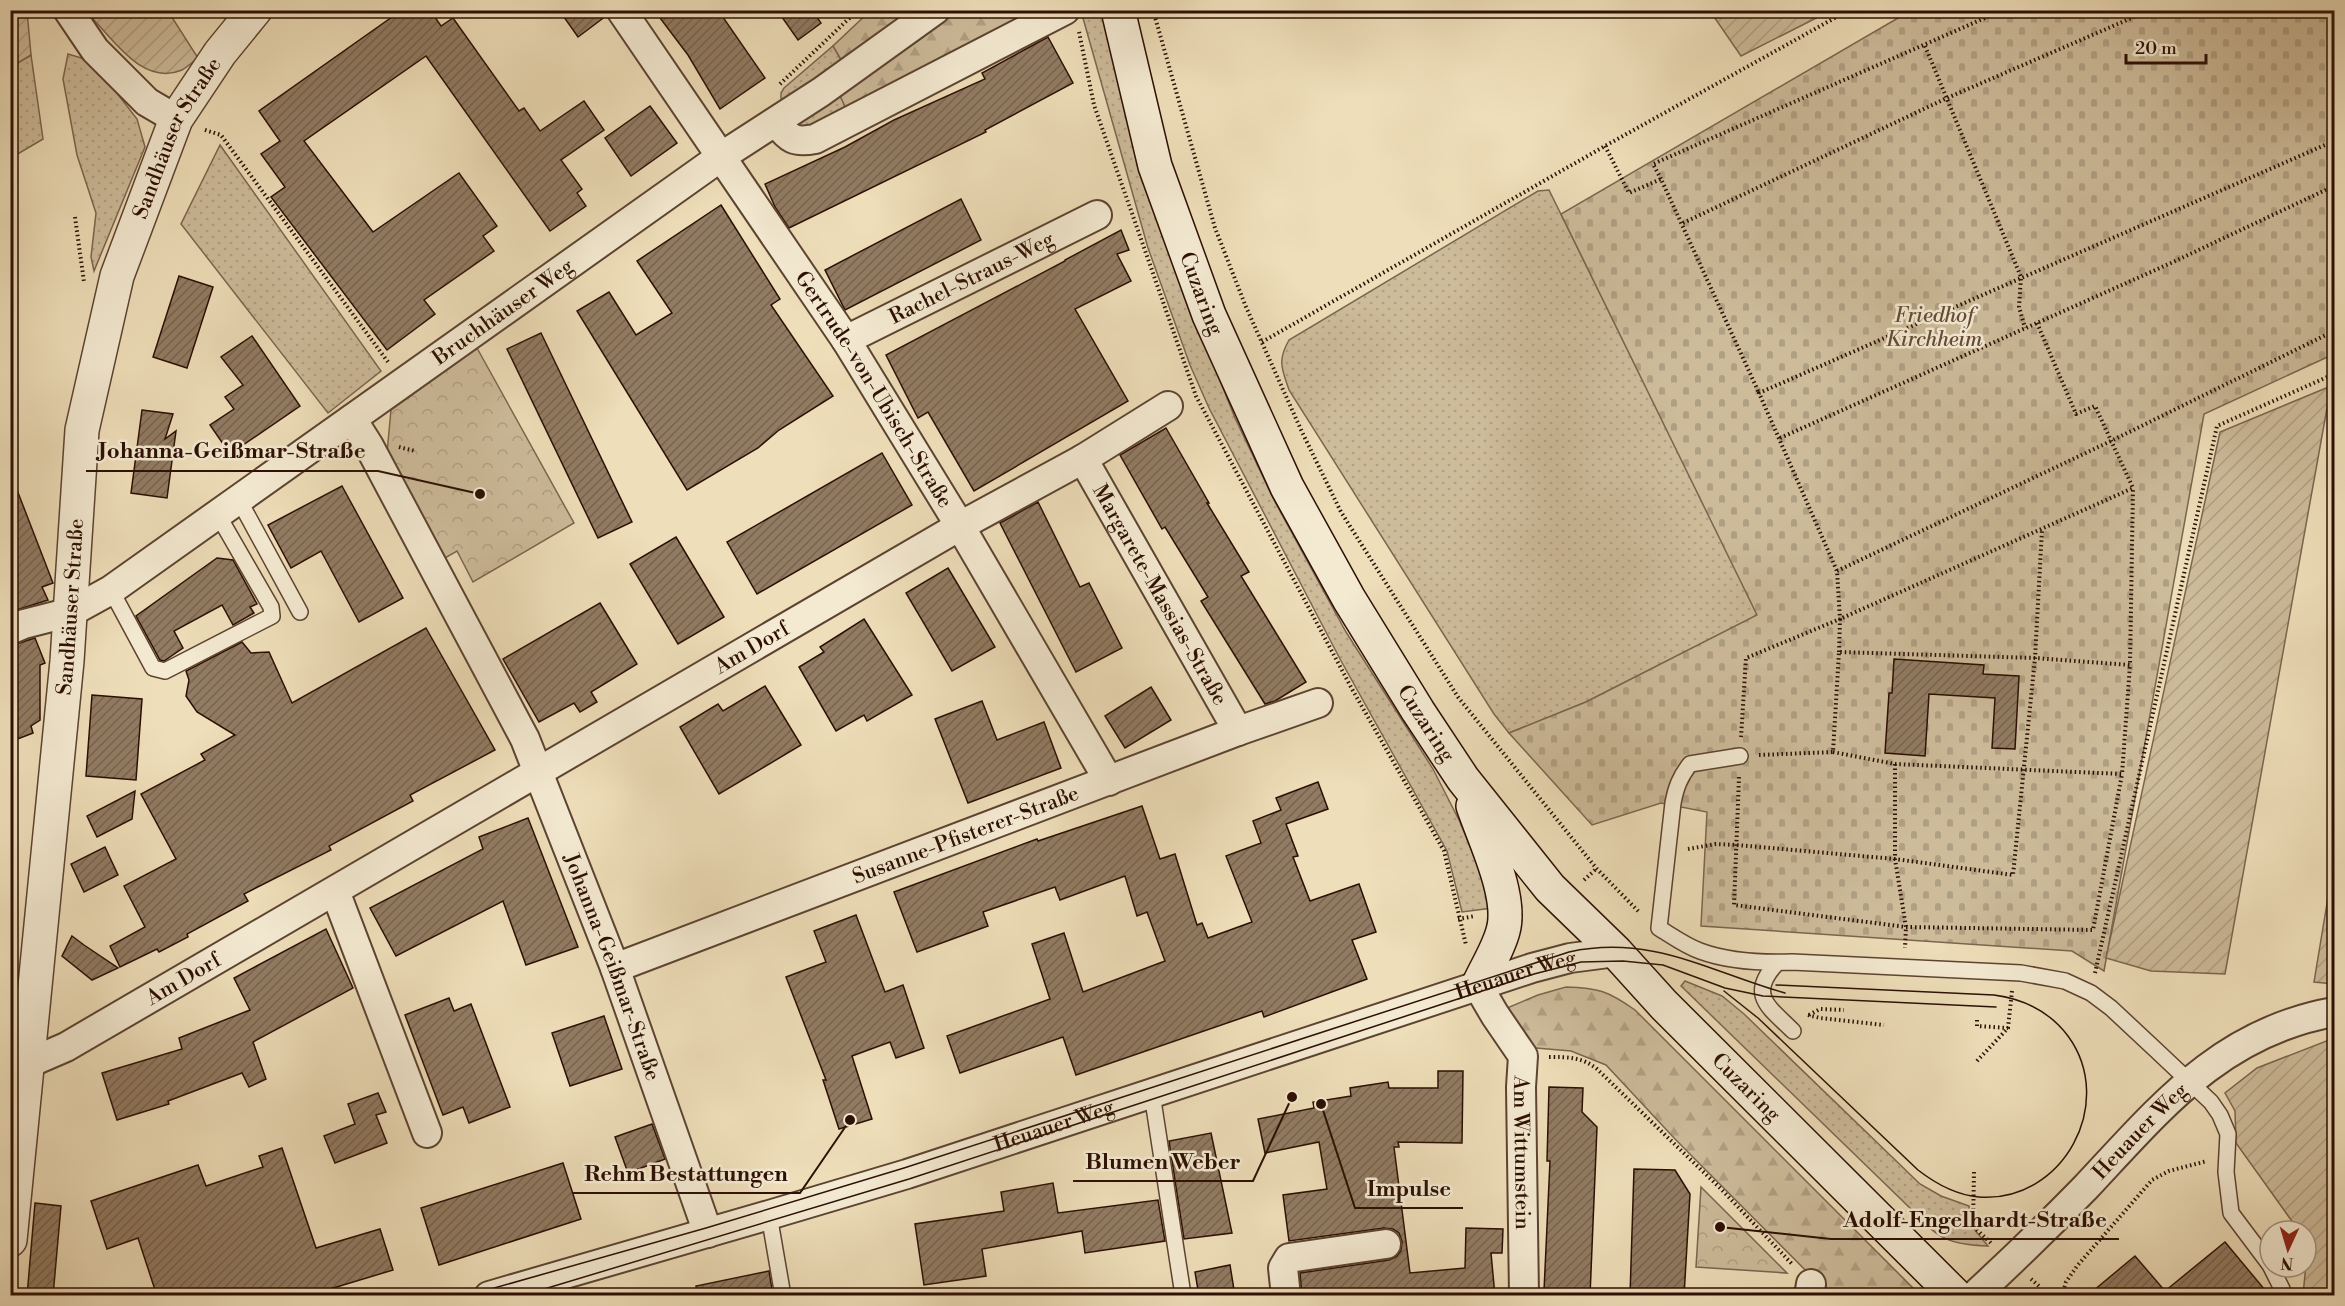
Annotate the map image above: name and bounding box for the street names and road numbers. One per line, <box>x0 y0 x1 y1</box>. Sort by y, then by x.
street label: Sandhäuser Straße <box>128 53 227 223</box>
street label: Rachel-Straus-Weg <box>885 226 1059 330</box>
street label: Cuzaring <box>1173 249 1229 340</box>
street label: Bruchhäuser Weg <box>427 253 579 372</box>
street label: Gertrude-von-Ubisch-Straße <box>789 266 958 513</box>
street label: Margarete-Massias-Straße <box>1086 480 1233 710</box>
street label: Sandhäuser Straße <box>52 518 90 697</box>
street label: Am Dorf <box>709 616 796 681</box>
street label: Cuzaring <box>1391 680 1460 767</box>
street label: Susanne-Pfisterer-Straße <box>849 781 1083 890</box>
street label: Johanna-Geißmar-Straße <box>557 849 666 1084</box>
street label: Heuauer Weg <box>1452 945 1578 1006</box>
street label: Am Dorf <box>141 947 227 1012</box>
street label: Cuzaring <box>1706 1048 1786 1128</box>
street label: Am Wittumstein <box>1507 1074 1535 1230</box>
street label: Heuauer Weg <box>2088 1078 2194 1185</box>
street label: Heuauer Weg <box>991 1095 1118 1159</box>

